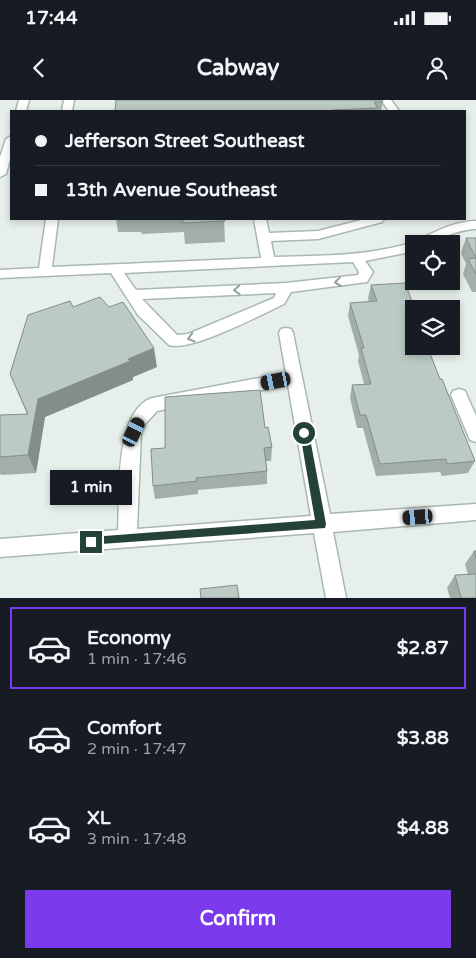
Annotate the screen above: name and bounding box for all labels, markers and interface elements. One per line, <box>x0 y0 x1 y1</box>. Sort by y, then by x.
text: 17:44 <box>25 7 78 29</box>
icon: back <box>25 54 53 82</box>
icon: person <box>423 54 451 82</box>
text: Cabway <box>197 55 279 81</box>
text: Jefferson Street Southeast <box>65 130 305 152</box>
text: 13th Avenue Southeast <box>65 179 277 201</box>
map controls <box>405 235 460 355</box>
button: locate <box>405 235 460 290</box>
one-way arrow <box>333 276 341 287</box>
one-way arrow <box>233 285 241 296</box>
button: layers <box>405 300 460 355</box>
one-way arrow <box>187 332 195 342</box>
car <box>259 371 292 391</box>
car <box>120 415 147 449</box>
route start <box>293 422 315 444</box>
callout: 1 min <box>50 470 132 504</box>
text: 1 min <box>70 477 112 497</box>
car <box>402 508 433 526</box>
route end <box>80 531 102 553</box>
icon: car <box>27 626 72 671</box>
text: Economy <box>87 627 171 649</box>
text: $2.87 <box>397 637 449 659</box>
text: 1 min · 17:46 <box>87 649 186 669</box>
icon: car <box>27 716 72 761</box>
text: Comfort <box>87 717 161 739</box>
text: $3.88 <box>397 727 449 749</box>
text: 2 min · 17:47 <box>87 739 186 759</box>
icon: car <box>27 806 72 851</box>
text: XL <box>87 807 111 829</box>
text: $4.88 <box>397 817 449 839</box>
text: 3 min · 17:48 <box>87 829 186 849</box>
button: Confirm <box>25 890 451 948</box>

